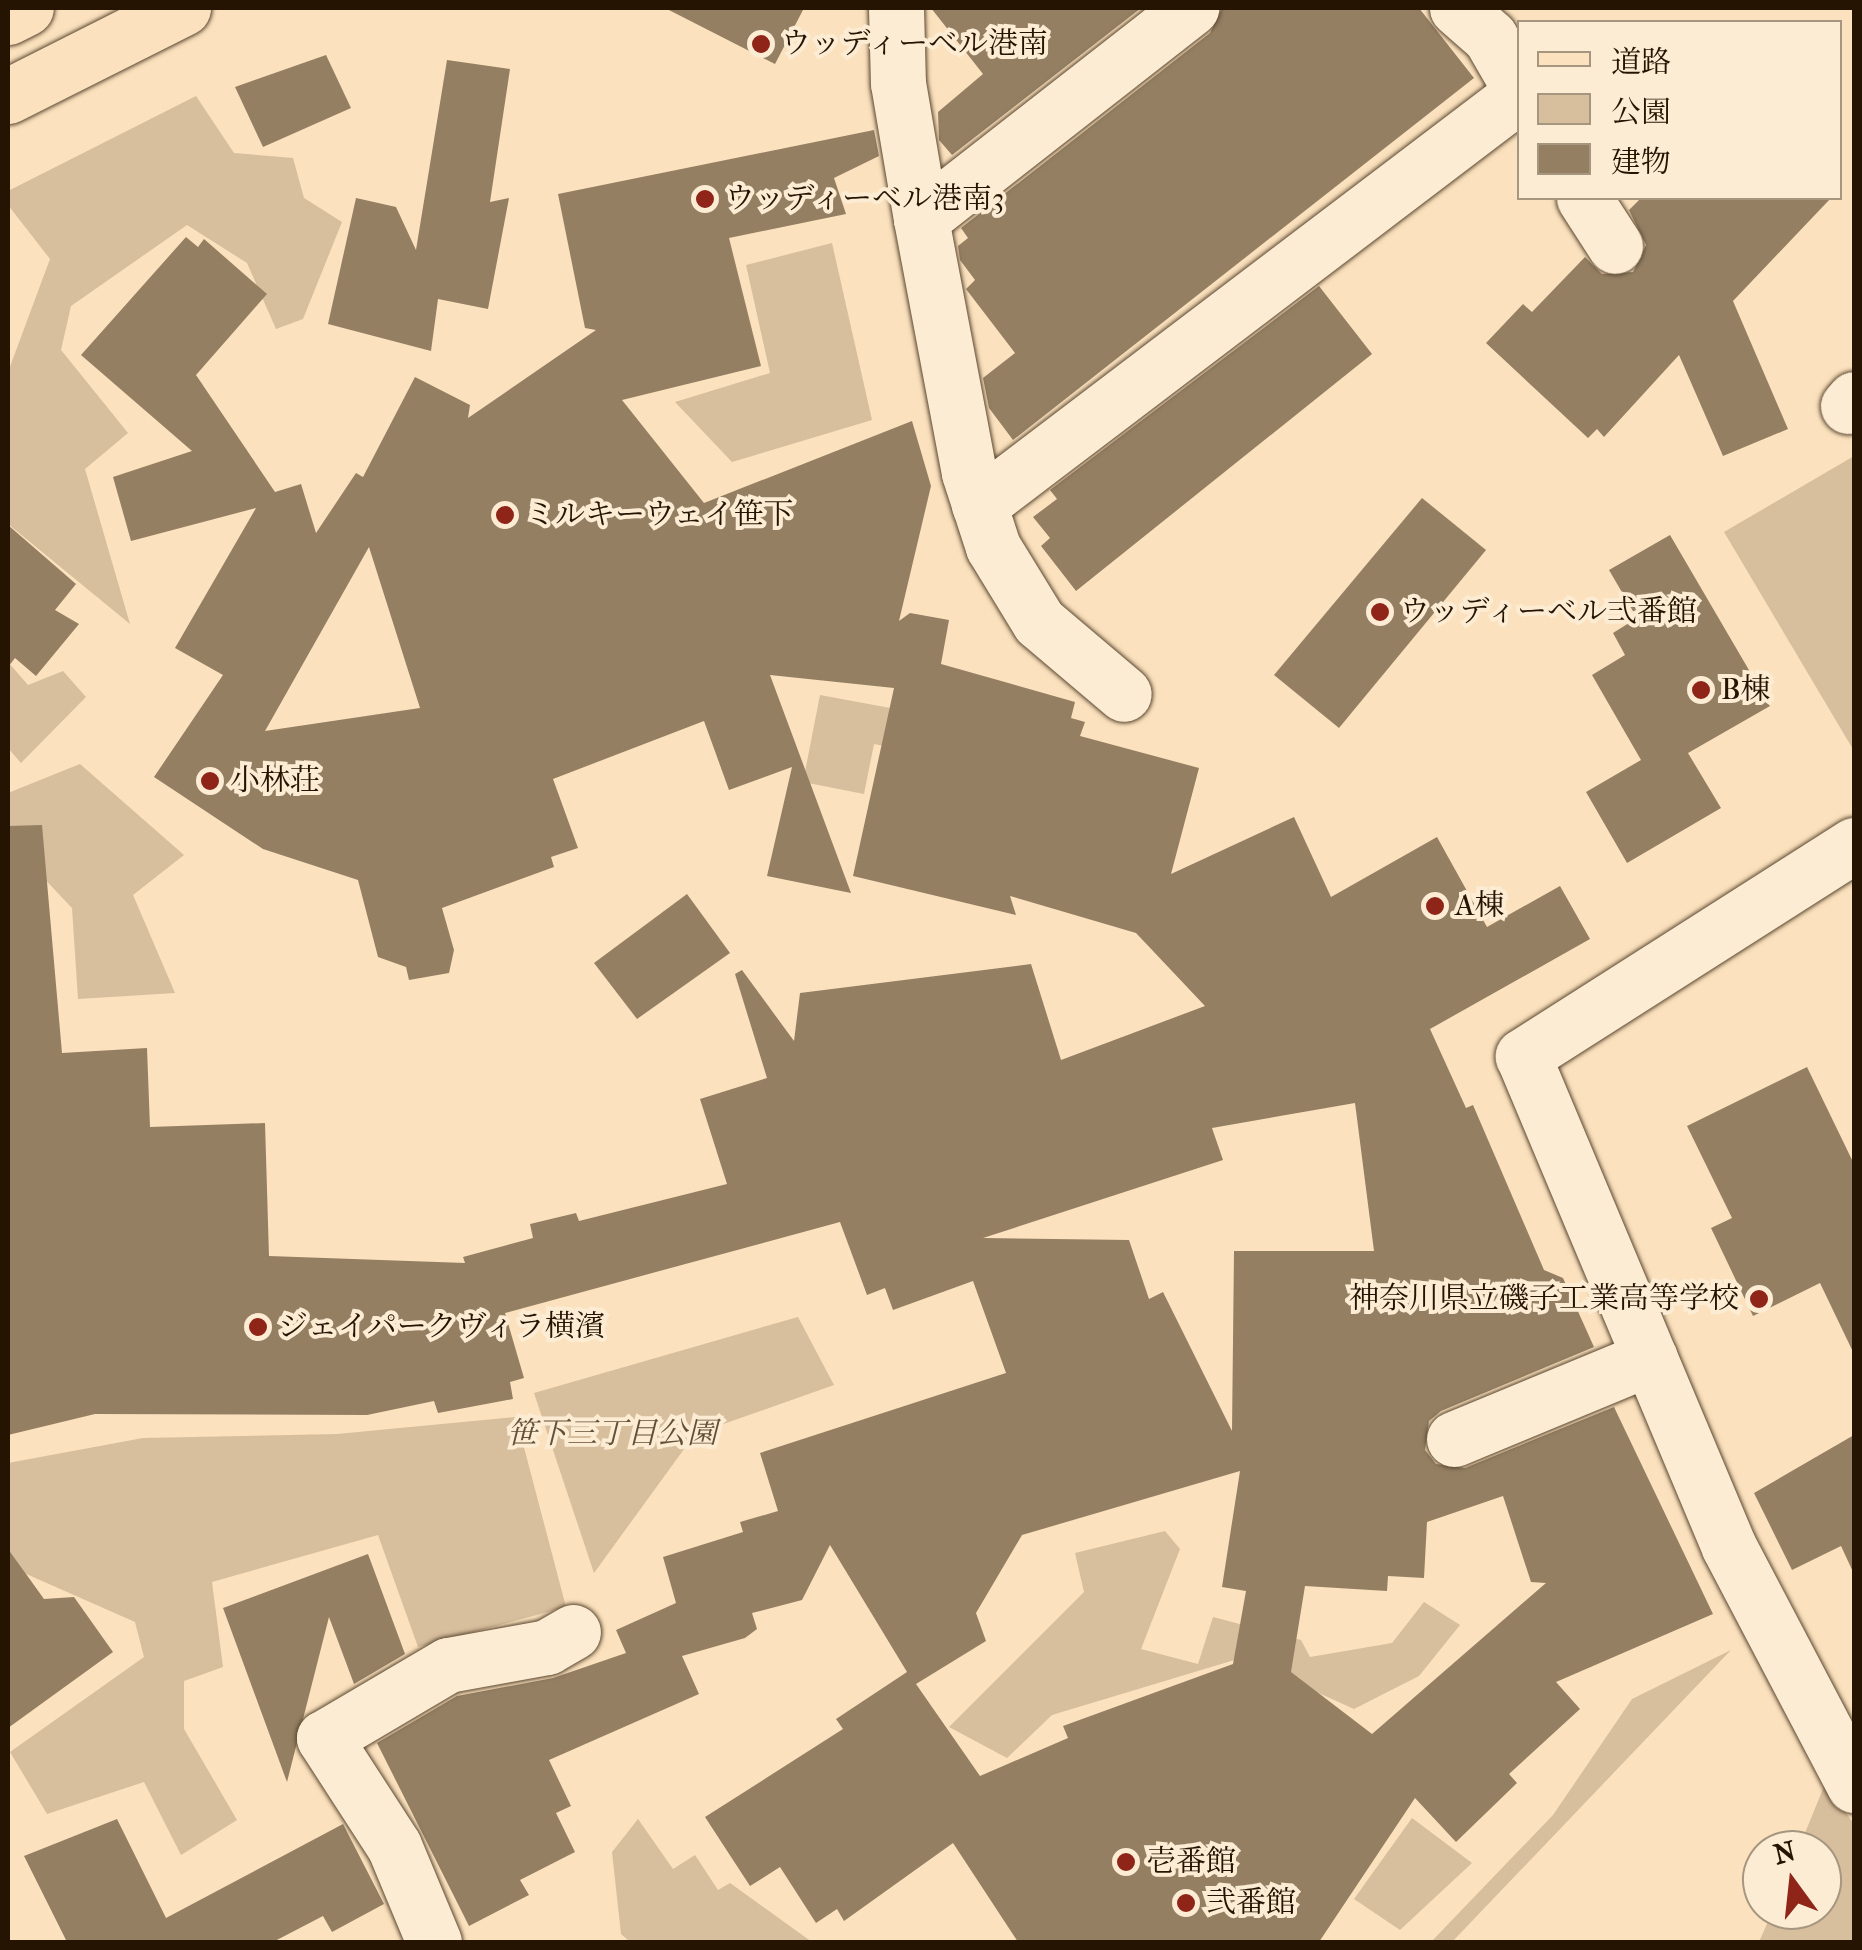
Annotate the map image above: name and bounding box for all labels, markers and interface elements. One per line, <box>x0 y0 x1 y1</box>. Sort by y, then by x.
legend <box>1517 20 1842 200</box>
place label: ウッディーベル港南 <box>781 26 1051 62</box>
marker: ウッディーベル港南 <box>750 33 772 55</box>
text: 道路 <box>1611 45 1671 80</box>
text: 公園 <box>1611 95 1671 130</box>
text: 建物 <box>1611 145 1671 180</box>
place label: ウッディーベル港南3 <box>725 181 1007 217</box>
marker: ウッディーベル港南3 <box>694 188 716 210</box>
place label: ミルキーウェイ笹下 <box>525 497 795 533</box>
marker: ミルキーウェイ笹下 <box>494 504 516 526</box>
place label: ウッディーベル弍番館 <box>1400 594 1700 630</box>
marker: ウッディーベル弍番館 <box>1369 601 1391 623</box>
place label: B棟 <box>1721 672 1771 708</box>
marker: B棟 <box>1690 679 1712 701</box>
place label: 小林荘 <box>230 763 320 799</box>
marker: 小林荘 <box>199 770 221 792</box>
place label: A棟 <box>1455 888 1504 924</box>
marker: A棟 <box>1424 895 1446 917</box>
place label: 神奈川県立磯子工業高等学校 <box>1349 1281 1739 1317</box>
marker: 神奈川県立磯子工業高等学校 <box>1748 1288 1770 1310</box>
place label: ジェイパークヴィラ横濱 <box>278 1309 608 1345</box>
marker: ジェイパークヴィラ横濱 <box>247 1316 269 1338</box>
park label: 笹下三丁目公園 <box>507 1416 717 1452</box>
north arrow <box>1742 1830 1842 1930</box>
text: N <box>1770 1834 1799 1871</box>
place label: 壱番館 <box>1146 1844 1236 1880</box>
marker: 壱番館 <box>1115 1851 1137 1873</box>
place label: 弐番館 <box>1206 1885 1296 1921</box>
marker: 弐番館 <box>1175 1892 1197 1914</box>

